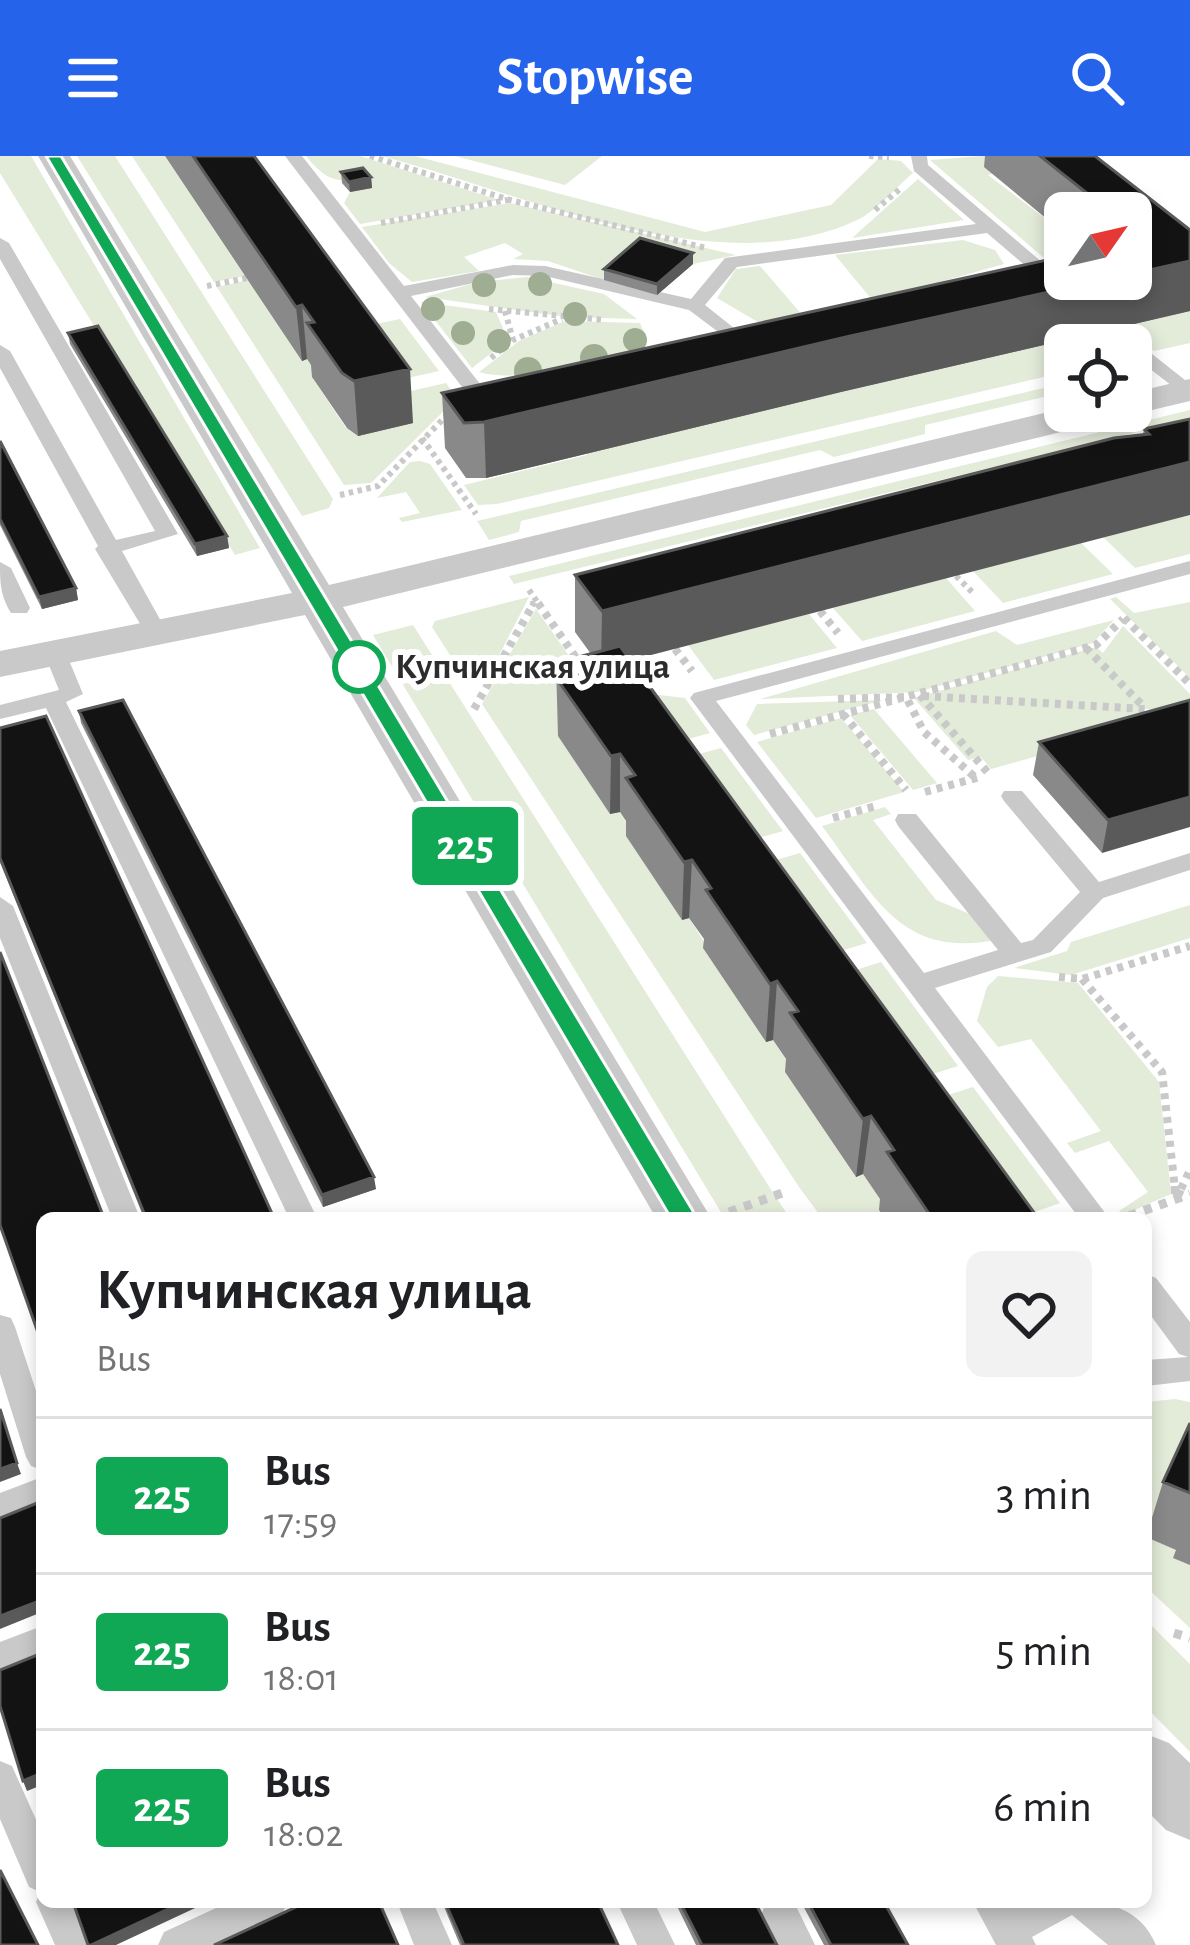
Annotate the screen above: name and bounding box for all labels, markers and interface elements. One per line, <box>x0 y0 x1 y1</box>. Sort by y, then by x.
icon: menu <box>60 45 126 111</box>
icon: search <box>1064 45 1130 111</box>
text: Stopwise <box>497 51 693 105</box>
north arrow <box>1044 192 1152 300</box>
map controls <box>1044 192 1152 432</box>
button: locate <box>1044 324 1152 432</box>
marker: Купчинская улица <box>334 642 384 692</box>
place label: Купчинская улица <box>395 649 670 685</box>
line badge: 225 <box>396 807 534 885</box>
text: 225 <box>436 825 494 867</box>
button: heart <box>966 1251 1092 1377</box>
text: Купчинская улица <box>96 1262 532 1319</box>
text: Bus <box>96 1340 151 1379</box>
text: Bus <box>264 1449 331 1494</box>
text: 3 min <box>996 1473 1092 1518</box>
text: 225 <box>133 1475 191 1517</box>
text: 17:59 <box>264 1503 337 1542</box>
text: Bus <box>264 1605 331 1650</box>
text: 5 min <box>996 1629 1092 1674</box>
text: 225 <box>133 1631 191 1673</box>
text: 18:01 <box>264 1659 339 1698</box>
text: Bus <box>264 1761 331 1806</box>
text: 6 min <box>993 1785 1092 1830</box>
text: 225 <box>133 1787 191 1829</box>
text: 18:02 <box>264 1815 343 1854</box>

